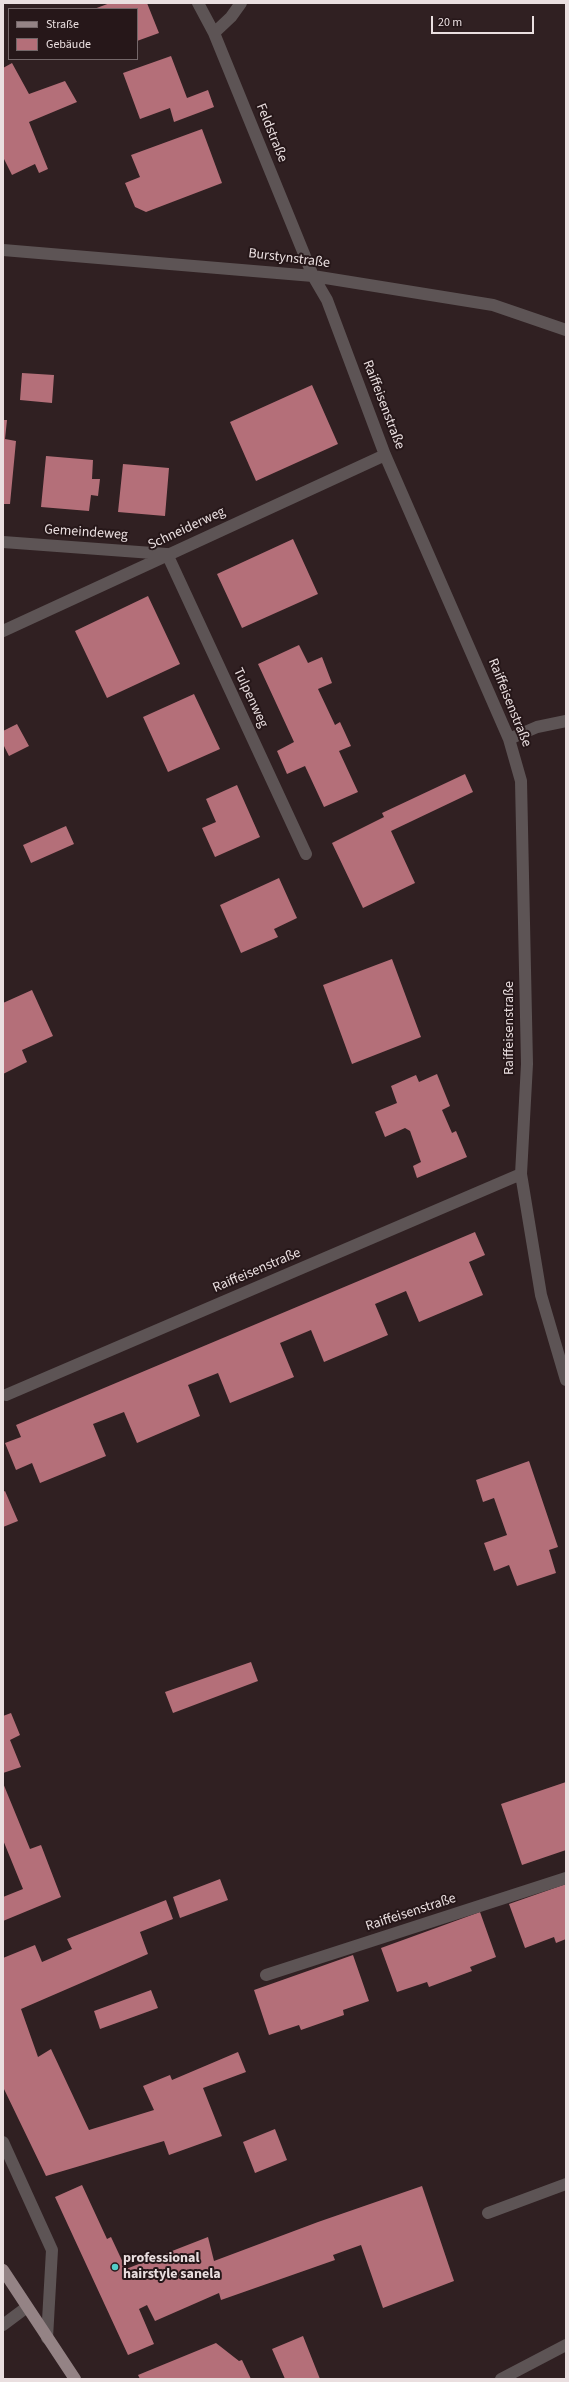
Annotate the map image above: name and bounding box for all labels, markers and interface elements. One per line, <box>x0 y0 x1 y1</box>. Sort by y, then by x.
legend <box>8 8 138 60</box>
scale bar <box>433 8 536 34</box>
text: 20 m <box>438 14 462 31</box>
text: Straße <box>46 16 79 33</box>
text: Gebäude <box>46 36 91 53</box>
street label: Feldstraße <box>252 101 290 165</box>
street label: Burstynstraße <box>247 246 331 272</box>
street label: Raiffeisenstraße <box>358 358 408 452</box>
street label: Schneiderweg <box>146 504 228 554</box>
street label: Gemeindeweg <box>44 522 128 544</box>
street label: Raiffeisenstraße <box>484 656 534 750</box>
street label: Tulpenweg <box>229 665 271 731</box>
street label: Raiffeisenstraße <box>502 981 518 1075</box>
street label: Raiffeisenstraße <box>210 1245 304 1297</box>
street label: Raiffeisenstraße <box>364 1890 458 1936</box>
place label: professional hairstyle sanela <box>123 2251 221 2284</box>
marker: professional hairstyle sanela <box>110 2262 120 2272</box>

